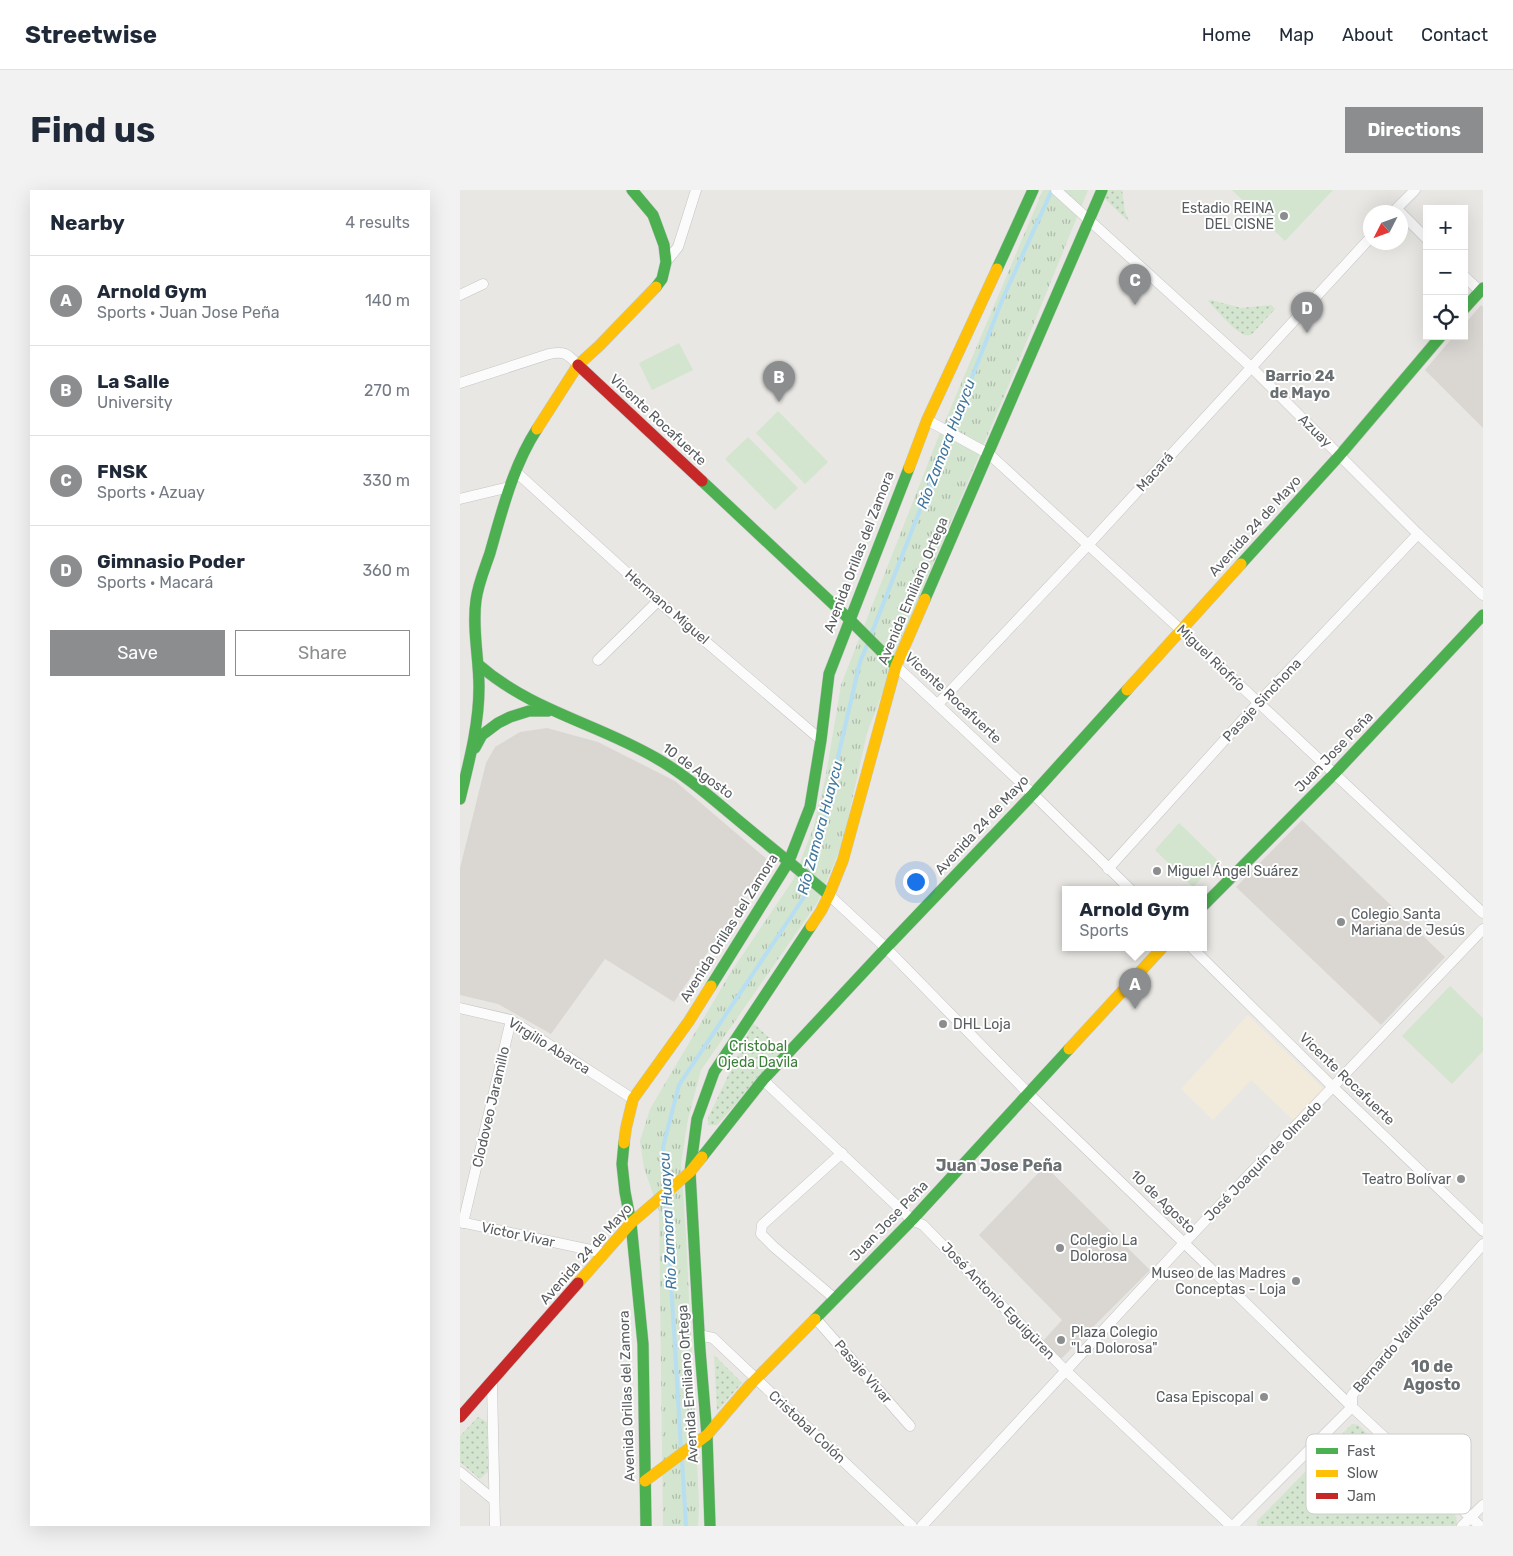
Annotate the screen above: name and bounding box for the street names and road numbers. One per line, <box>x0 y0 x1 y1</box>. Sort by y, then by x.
street label: Vicente Rocafuerte <box>606 371 710 469</box>
street label: Azuay <box>1295 411 1336 451</box>
street label: Macará <box>1133 449 1177 495</box>
street label: Avenida Orillas del Zamora <box>820 469 898 635</box>
street label: Avenida 24 de Mayo <box>1205 472 1305 580</box>
street label: Avenida Emiliano Ortega <box>874 515 952 667</box>
street label: Hermano Miguel <box>621 566 713 648</box>
street label: Miguel Riofrío <box>1173 621 1249 695</box>
street label: Vicente Rocafuerte <box>901 649 1005 747</box>
street label: Pasaje Sinchona <box>1219 655 1305 745</box>
street label: Juan Jose Peña <box>1291 708 1377 796</box>
street label: 10 de Agosto <box>659 739 737 803</box>
street label: Avenida 24 de Mayo <box>932 772 1032 878</box>
street label: Avenida Orillas del Zamora <box>676 851 782 1005</box>
street label: Virgilio Abarca <box>505 1014 593 1078</box>
street label: Vicente Rocafuerte <box>1296 1029 1398 1129</box>
street label: Clodoveo Jaramillo <box>469 1045 513 1169</box>
street label: José Joaquín de Olmedo <box>1201 1097 1325 1225</box>
street label: 10 de Agosto <box>1127 1167 1199 1237</box>
street label: Juan Jose Peña <box>846 1177 932 1265</box>
street label: Avenida 24 de Mayo <box>536 1200 636 1308</box>
street label: Victor Vivar <box>480 1219 557 1251</box>
street label: José Antonio Eguigüren <box>938 1239 1058 1363</box>
street label: Bernardo Valdivieso <box>1349 1288 1447 1396</box>
street label: Avenida Emiliano Ortega <box>674 1304 702 1464</box>
street label: Avenida Orillas del Zamora <box>616 1310 638 1482</box>
street label: Pasaje Vivar <box>831 1337 896 1408</box>
street label: Cristobal Colón <box>765 1387 849 1467</box>

